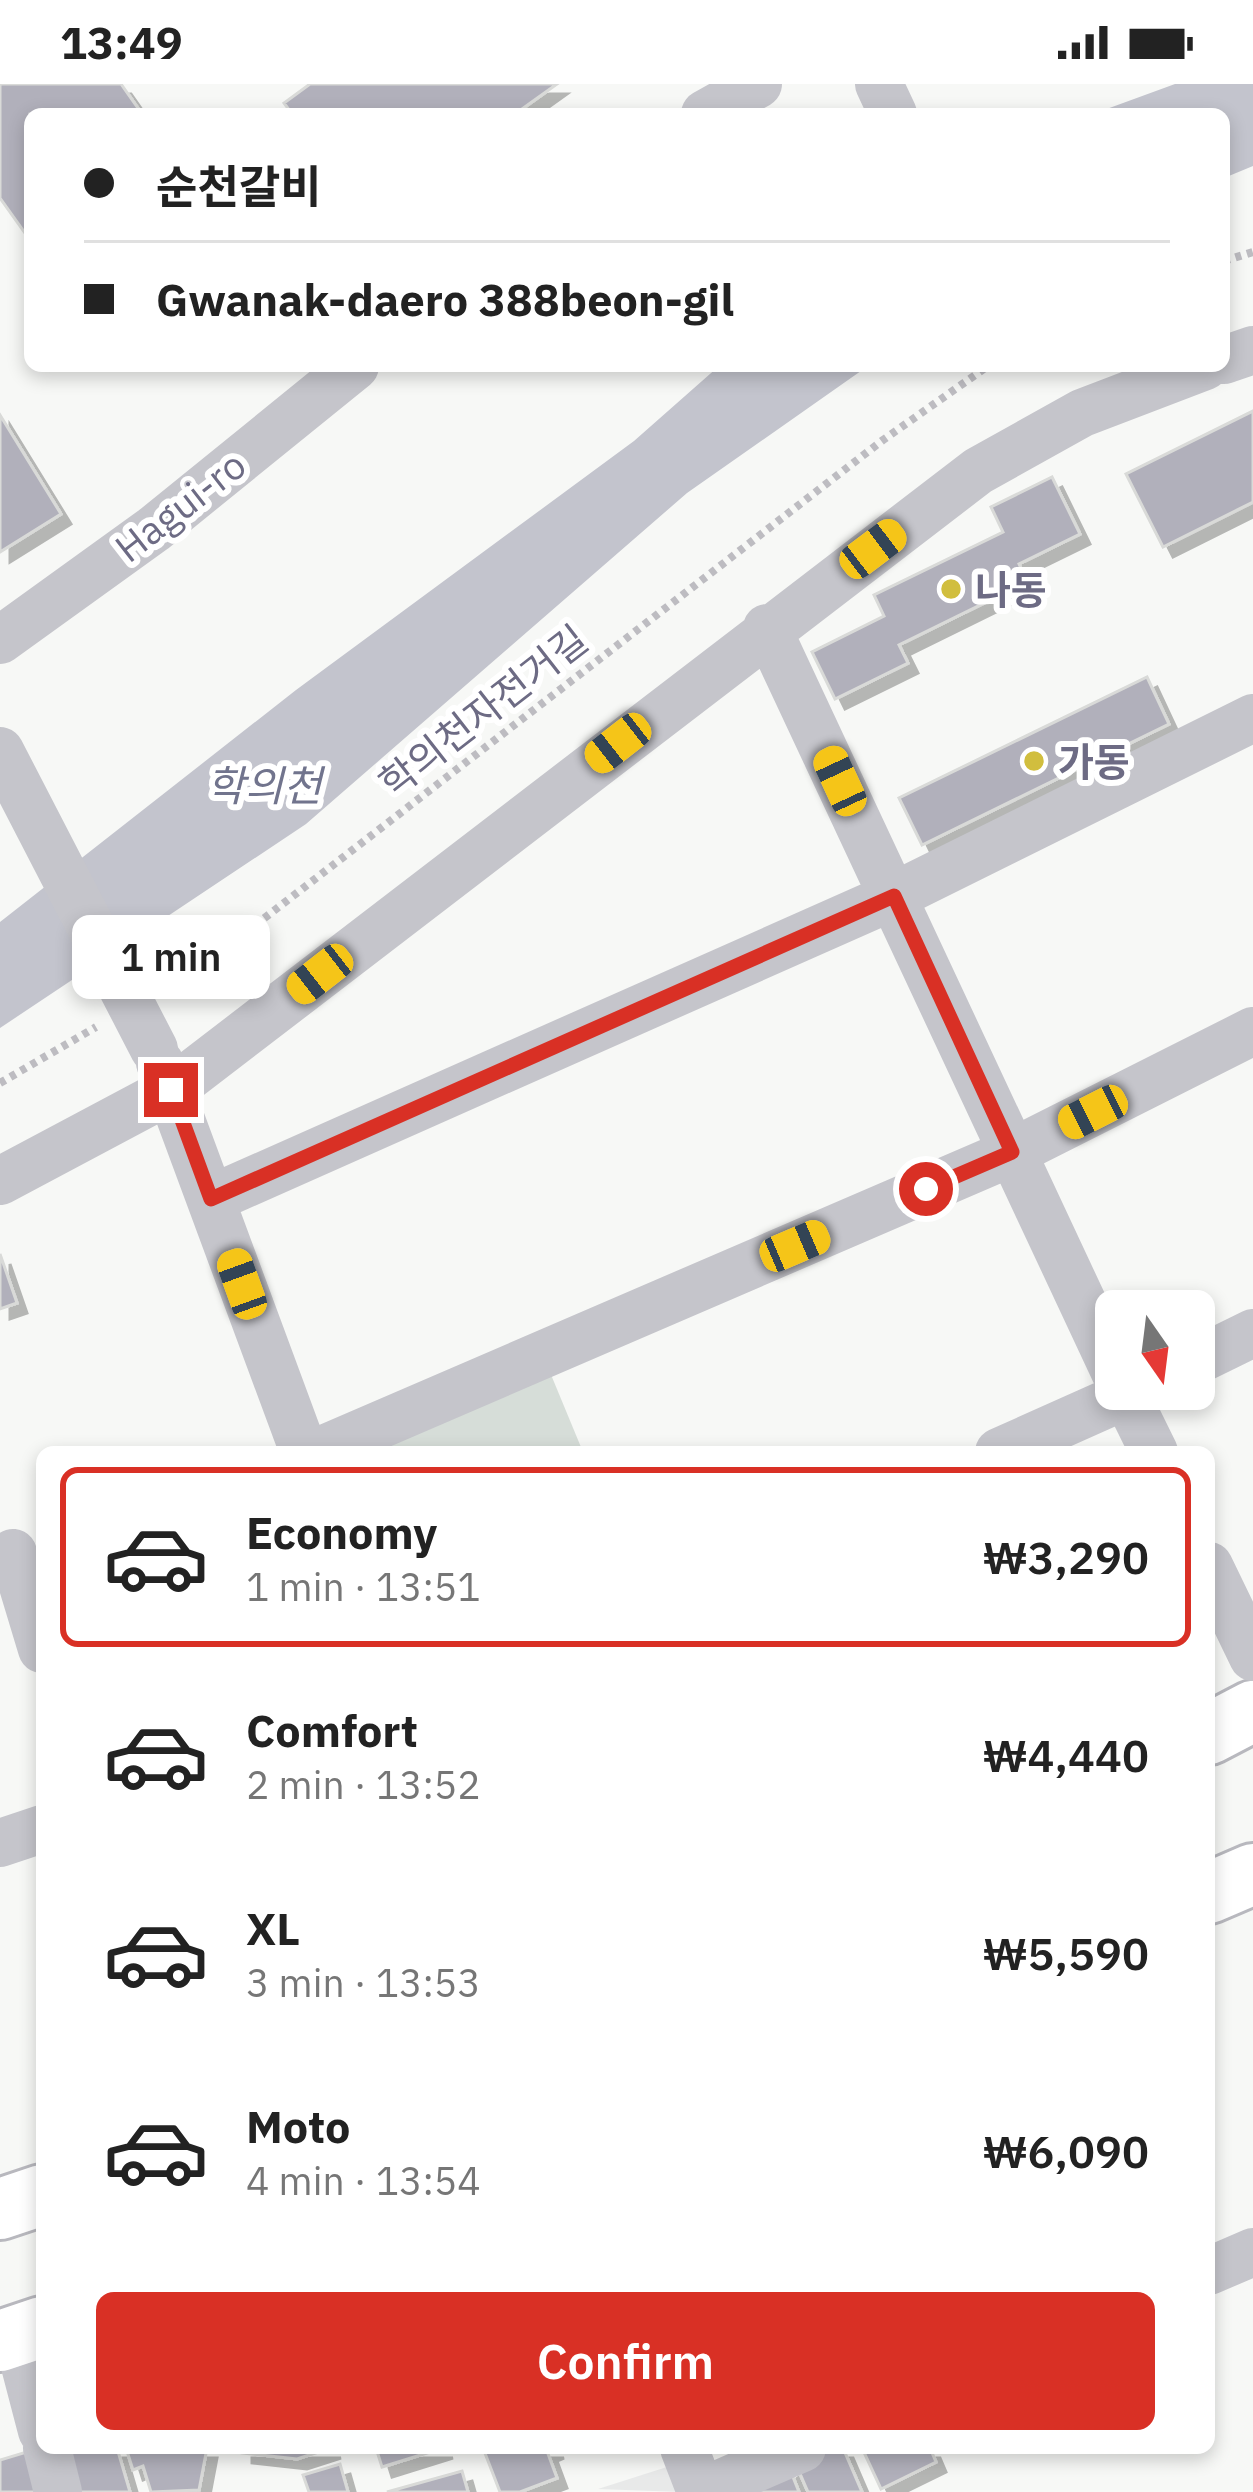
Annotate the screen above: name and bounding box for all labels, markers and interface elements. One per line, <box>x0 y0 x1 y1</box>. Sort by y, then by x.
text: 13:49 <box>60 13 183 71</box>
text: 순천갈비 <box>156 157 322 215</box>
text: Gwanak-daero 388beon-gil <box>156 270 734 328</box>
street label: Hagui-ro <box>104 439 256 573</box>
car <box>833 513 913 585</box>
place label: 나동 <box>975 564 1047 615</box>
marker: 나동 <box>938 576 964 602</box>
street label: 학의천자전거길 <box>368 614 598 808</box>
car <box>579 707 657 779</box>
place label: 가동 <box>1058 736 1130 787</box>
car <box>808 741 872 821</box>
marker: 가동 <box>1021 748 1047 774</box>
water label: 학의천 <box>206 758 326 813</box>
callout: 1 min <box>72 916 270 1000</box>
text: 1 min <box>121 931 221 982</box>
car <box>281 938 359 1010</box>
route end <box>144 1063 198 1117</box>
car <box>1053 1080 1133 1144</box>
route start <box>899 1162 953 1216</box>
car <box>755 1215 835 1277</box>
car <box>213 1244 271 1324</box>
north arrow <box>1095 1290 1215 1410</box>
map controls <box>1095 1290 1215 1410</box>
icon: car <box>102 1503 210 1611</box>
text: Economy <box>246 1503 437 1561</box>
text: ₩3,290 <box>982 1528 1149 1586</box>
text: 1 min · 13:51 <box>246 1561 481 1612</box>
icon: car <box>102 1701 210 1809</box>
text: Comfort <box>246 1701 418 1759</box>
text: ₩4,440 <box>982 1726 1149 1784</box>
text: 2 min · 13:52 <box>246 1759 481 1810</box>
icon: car <box>102 1899 210 2007</box>
text: XL <box>246 1899 300 1957</box>
text: ₩5,590 <box>982 1924 1149 1982</box>
text: 3 min · 13:53 <box>246 1957 481 2008</box>
icon: car <box>102 2097 210 2205</box>
text: Moto <box>246 2097 350 2155</box>
text: ₩6,090 <box>982 2122 1149 2180</box>
text: 4 min · 13:54 <box>246 2155 481 2206</box>
button: Confirm <box>96 2292 1155 2430</box>

